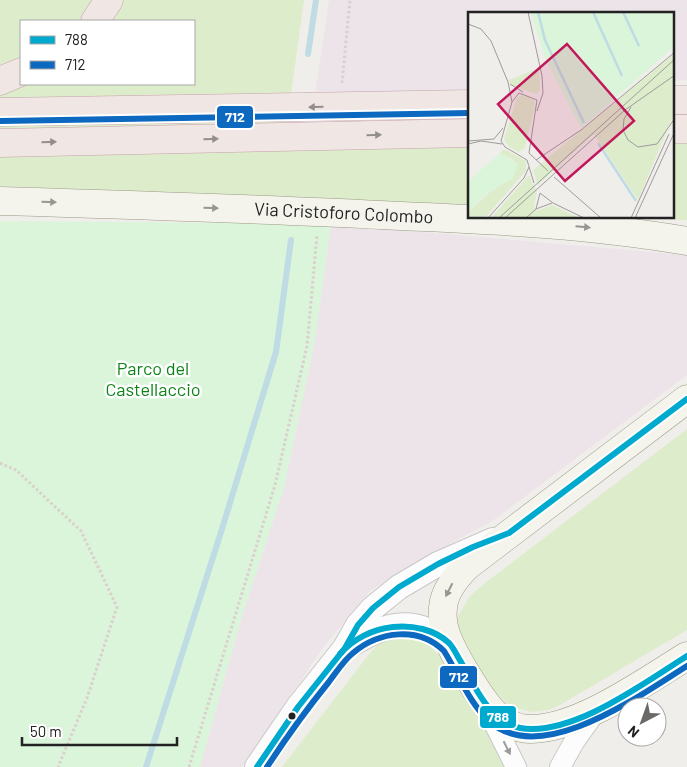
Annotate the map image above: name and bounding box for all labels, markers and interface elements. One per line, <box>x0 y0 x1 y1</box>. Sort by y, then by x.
inset map <box>468 12 674 219</box>
legend <box>20 20 195 85</box>
text: 788 <box>65 30 88 48</box>
text: 712 <box>65 55 85 73</box>
one-way arrow <box>308 103 324 111</box>
line badge: 712 <box>216 105 254 129</box>
text: 712 <box>225 108 245 125</box>
one-way arrow <box>366 131 382 139</box>
one-way arrow <box>203 134 219 142</box>
one-way arrow <box>41 138 57 146</box>
street label: Via Cristoforo Colombo <box>254 197 434 227</box>
one-way arrow <box>41 199 57 207</box>
one-way arrow <box>203 204 219 212</box>
one-way arrow <box>575 224 591 232</box>
park label: Parco del Castellaccio <box>105 357 201 400</box>
one-way arrow <box>445 583 453 597</box>
line badge: 712 <box>439 665 478 689</box>
text: 712 <box>449 668 469 685</box>
north arrow <box>617 697 667 747</box>
line badge: 788 <box>479 705 517 729</box>
text: 788 <box>487 708 509 725</box>
unlabelled marker <box>287 711 297 721</box>
scale bar <box>22 714 178 746</box>
text: 50 m <box>30 722 62 740</box>
text: N <box>624 723 642 742</box>
one-way arrow <box>503 741 511 755</box>

